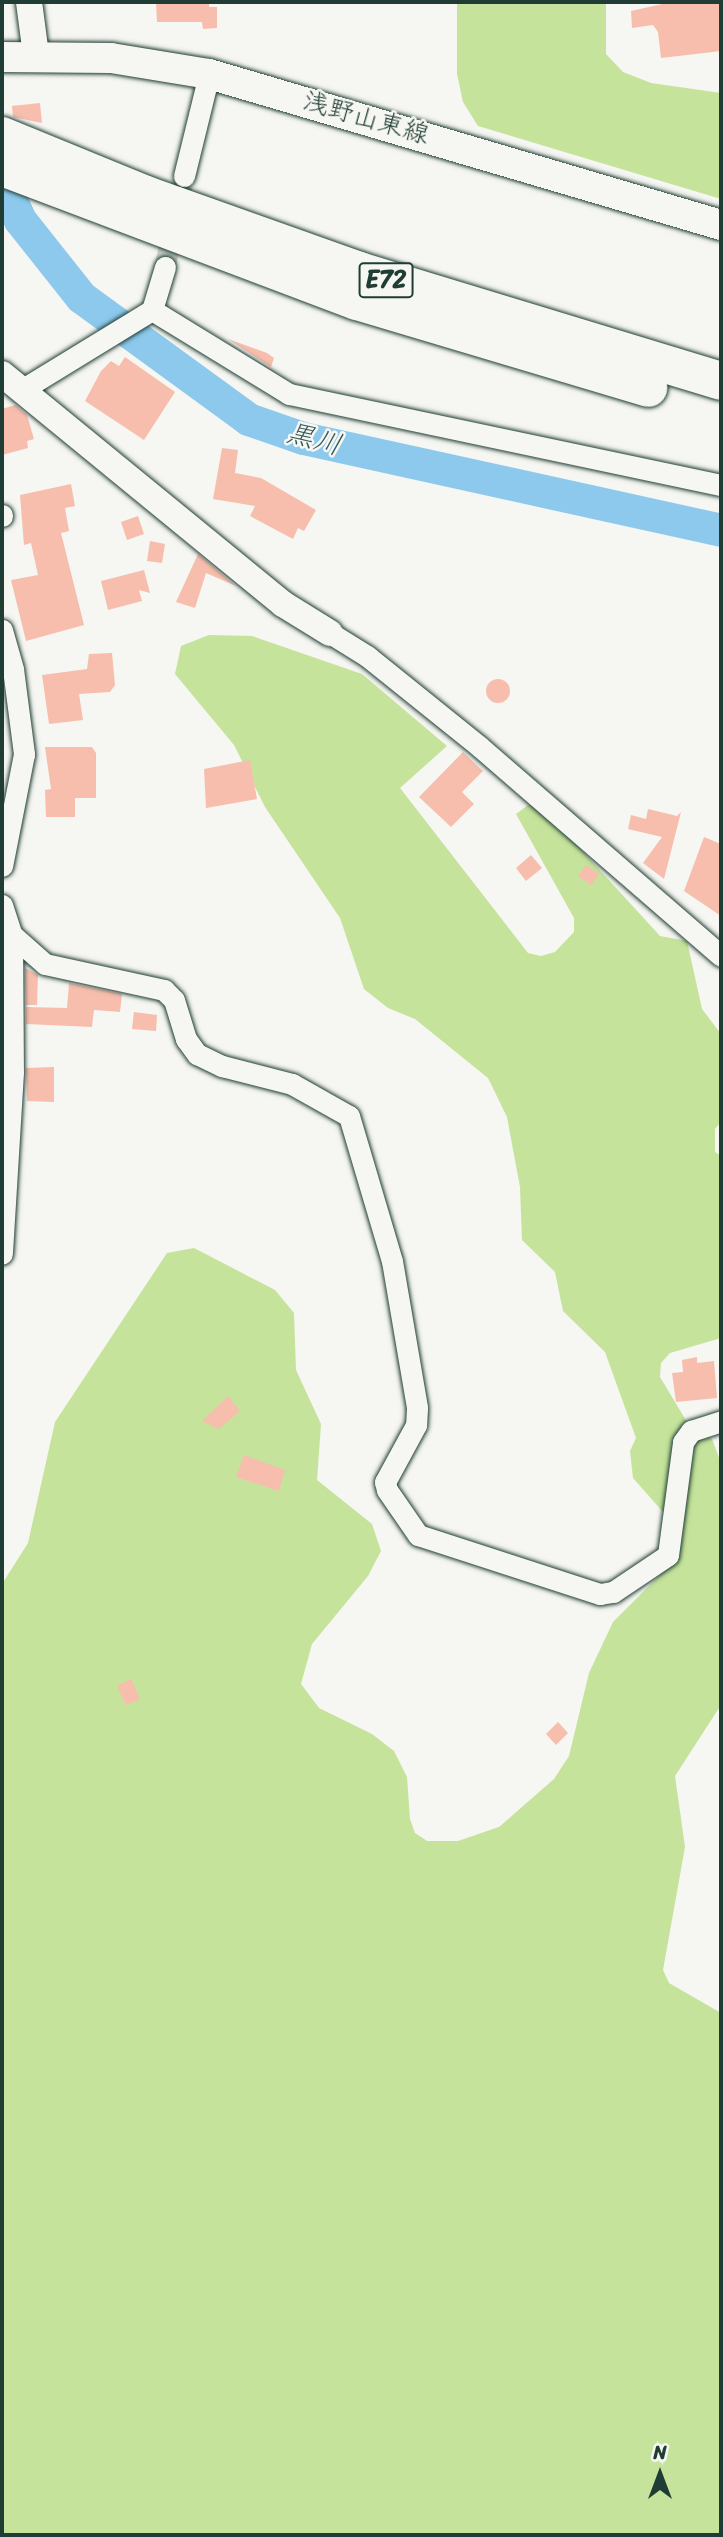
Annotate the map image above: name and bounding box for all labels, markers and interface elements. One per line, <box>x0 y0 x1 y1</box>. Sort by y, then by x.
street label: 浅野山東線 <box>299 85 433 151</box>
road number: E72 <box>358 260 414 300</box>
water label: 黒川 <box>283 416 345 462</box>
text: N <box>653 2436 667 2469</box>
north arrow <box>625 2439 695 2509</box>

